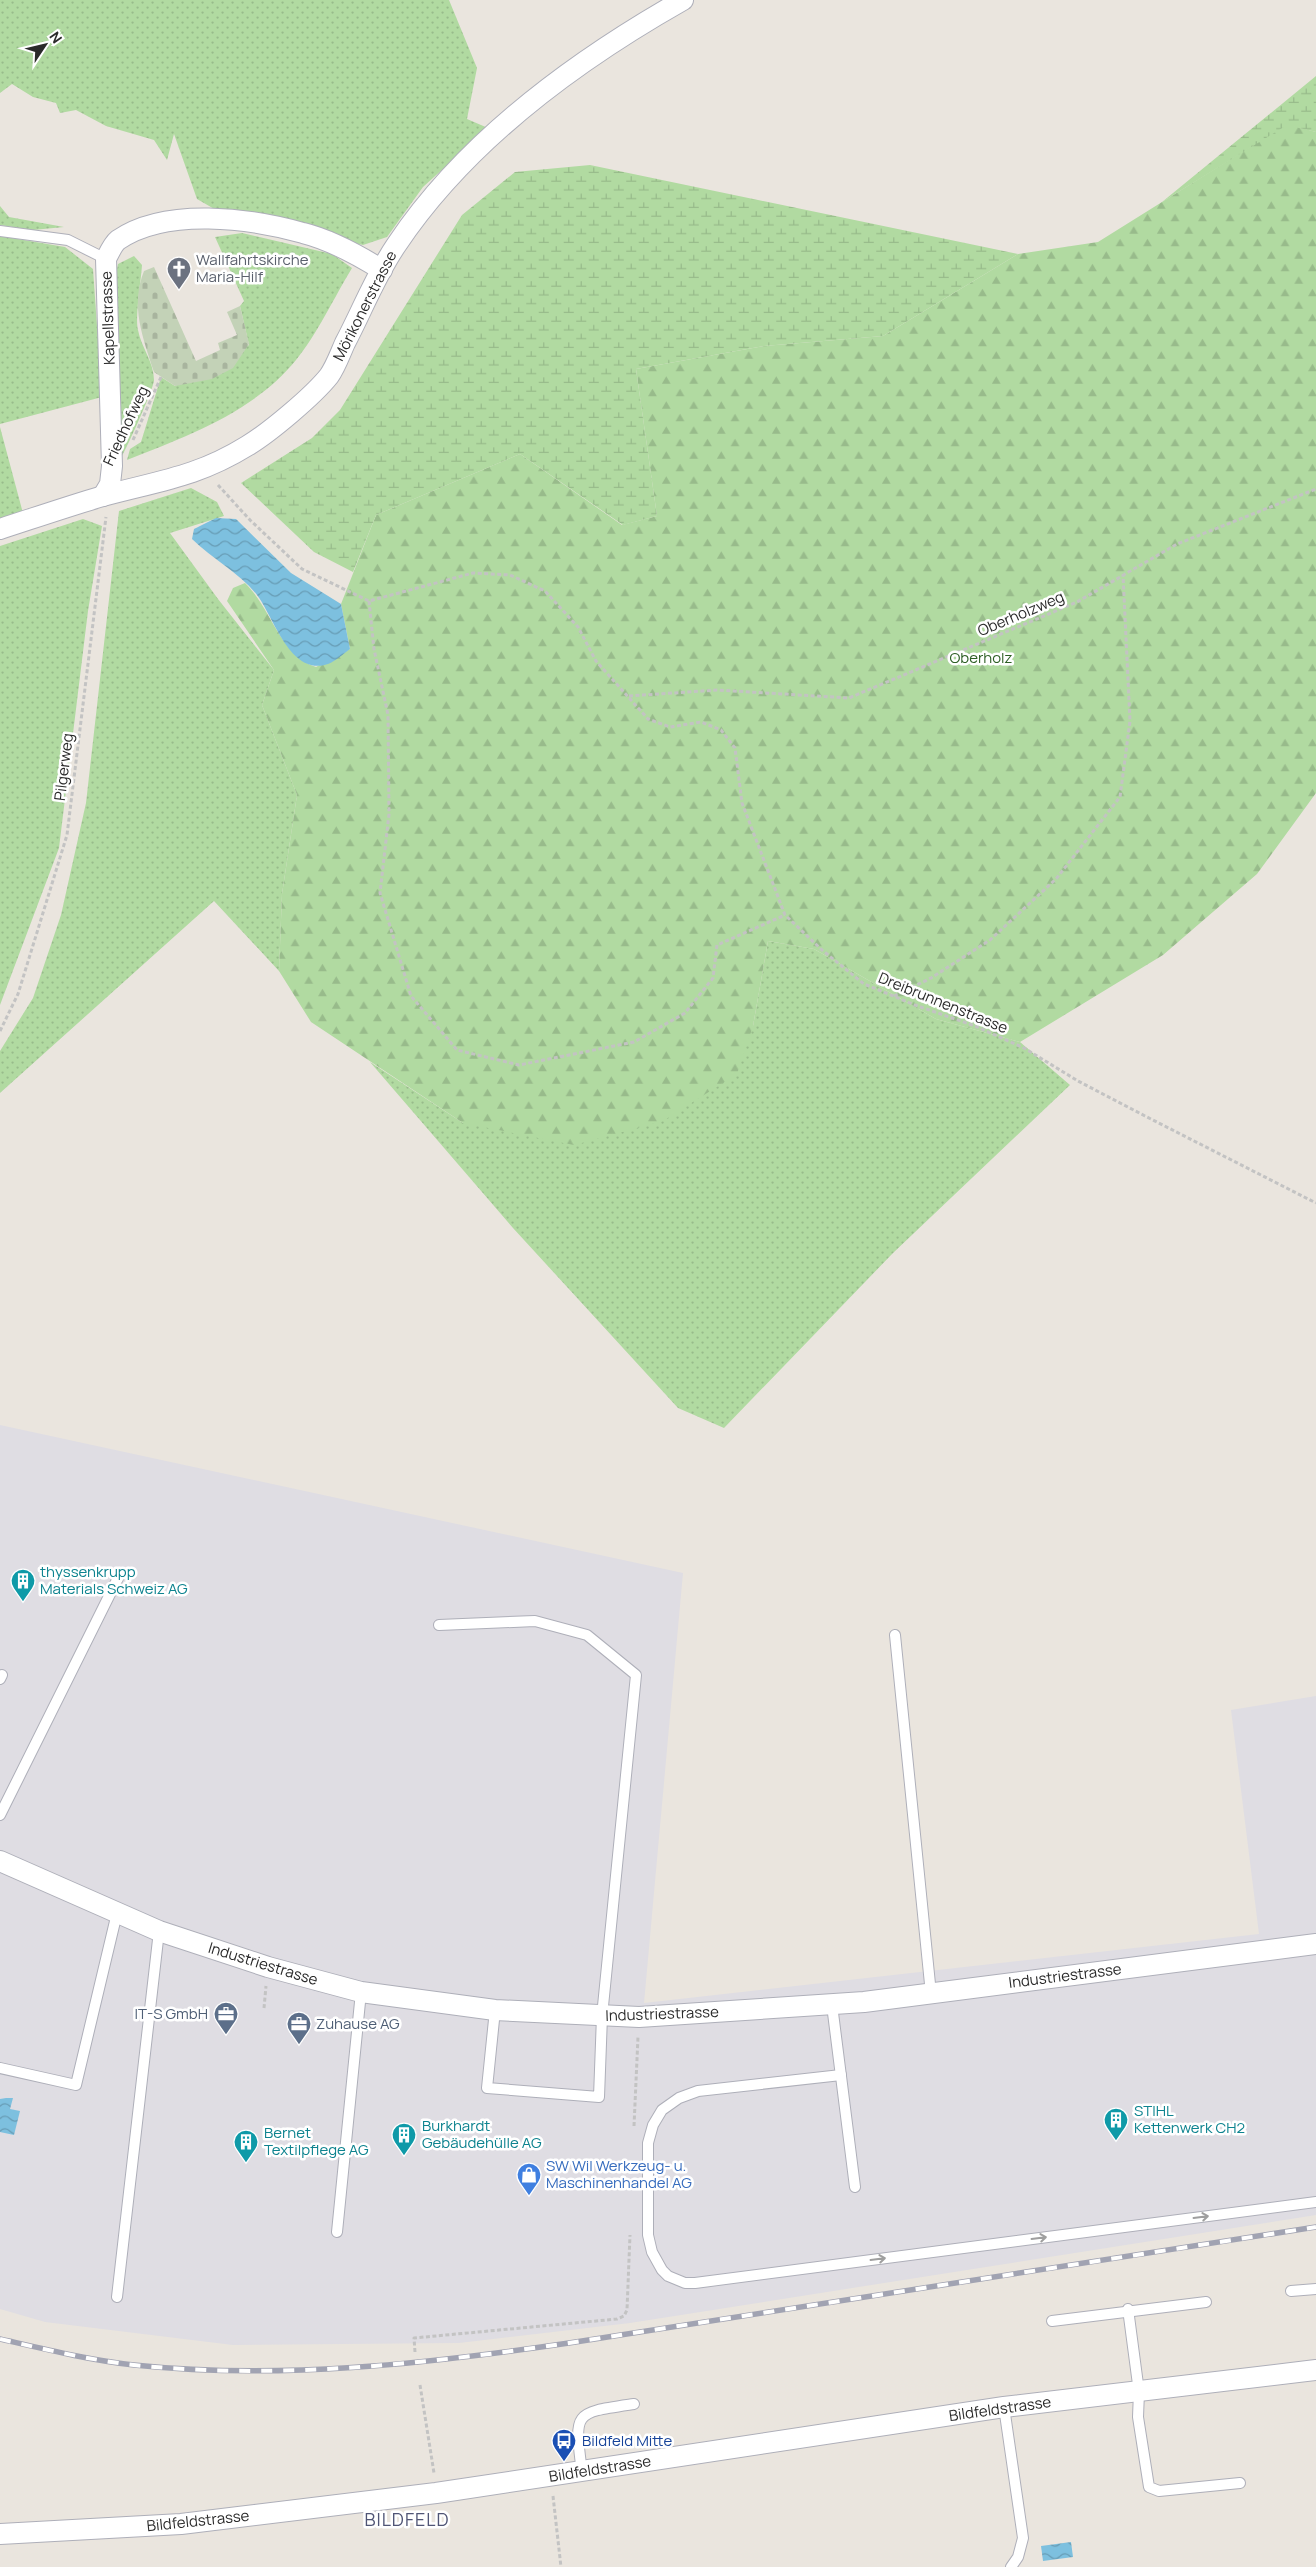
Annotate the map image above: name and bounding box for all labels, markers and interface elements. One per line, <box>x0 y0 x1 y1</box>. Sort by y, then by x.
north arrow <box>20 20 70 70</box>
text: N <box>45 28 67 47</box>
street label: Mörikonerstrasse <box>328 247 402 365</box>
place label: Wallfahrtskirche Maria-Hilf <box>196 249 309 287</box>
church icon: Wallfahrtskirche Maria-Hilf <box>166 256 192 290</box>
street label: Kapellstrasse <box>95 271 120 365</box>
street label: Friedhofweg <box>98 382 153 469</box>
street label: Oberholzweg <box>974 586 1067 641</box>
park label: Oberholz <box>949 647 1013 668</box>
street label: Pilgerweg <box>49 732 78 802</box>
street label: Dreibrunnenstrasse <box>875 967 1011 1038</box>
place label: thyssenkrupp Materials Schweiz AG <box>40 1561 188 1599</box>
building icon: thyssenkrupp Materials Schweiz AG <box>10 1568 36 1602</box>
street label: Industriestrasse <box>206 1937 321 1990</box>
street label: Industriestrasse <box>1007 1958 1123 1993</box>
office icon: IT-S GmbH <box>213 2001 239 2035</box>
street label: Industriestrasse <box>605 2001 719 2026</box>
place label: IT-S GmbH <box>135 2003 208 2024</box>
office icon: Zuhause AG <box>286 2011 312 2045</box>
place label: Zuhause AG <box>316 2013 400 2034</box>
place label: STIHL Kettenwerk CH2 <box>1134 2100 1245 2138</box>
building icon: STIHL Kettenwerk CH2 <box>1103 2107 1129 2141</box>
place label: Burkhardt Gebäudehülle AG <box>422 2115 542 2153</box>
place label: Bernet Textilpflege AG <box>264 2122 369 2160</box>
building icon: Burkhardt Gebäudehülle AG <box>391 2122 417 2156</box>
building icon: Bernet Textilpflege AG <box>233 2129 259 2163</box>
place label: SW Wil Werkzeug- u. Maschinenhandel AG <box>546 2155 692 2193</box>
shop icon: SW Wil Werkzeug- u. Maschinenhandel AG <box>516 2162 542 2196</box>
one-way arrow <box>1192 2212 1208 2222</box>
one-way arrow <box>1031 2233 1047 2243</box>
one-way arrow <box>870 2254 886 2264</box>
street label: Bildfeldstrasse <box>947 2391 1053 2426</box>
bus stop icon: Bildfeld Mitte <box>551 2428 577 2462</box>
place label: Bildfeld Mitte <box>582 2430 672 2451</box>
street label: Bildfeldstrasse <box>547 2450 653 2487</box>
street label: Bildfeldstrasse <box>146 2505 251 2536</box>
district label: BILDFELD <box>364 2507 450 2531</box>

